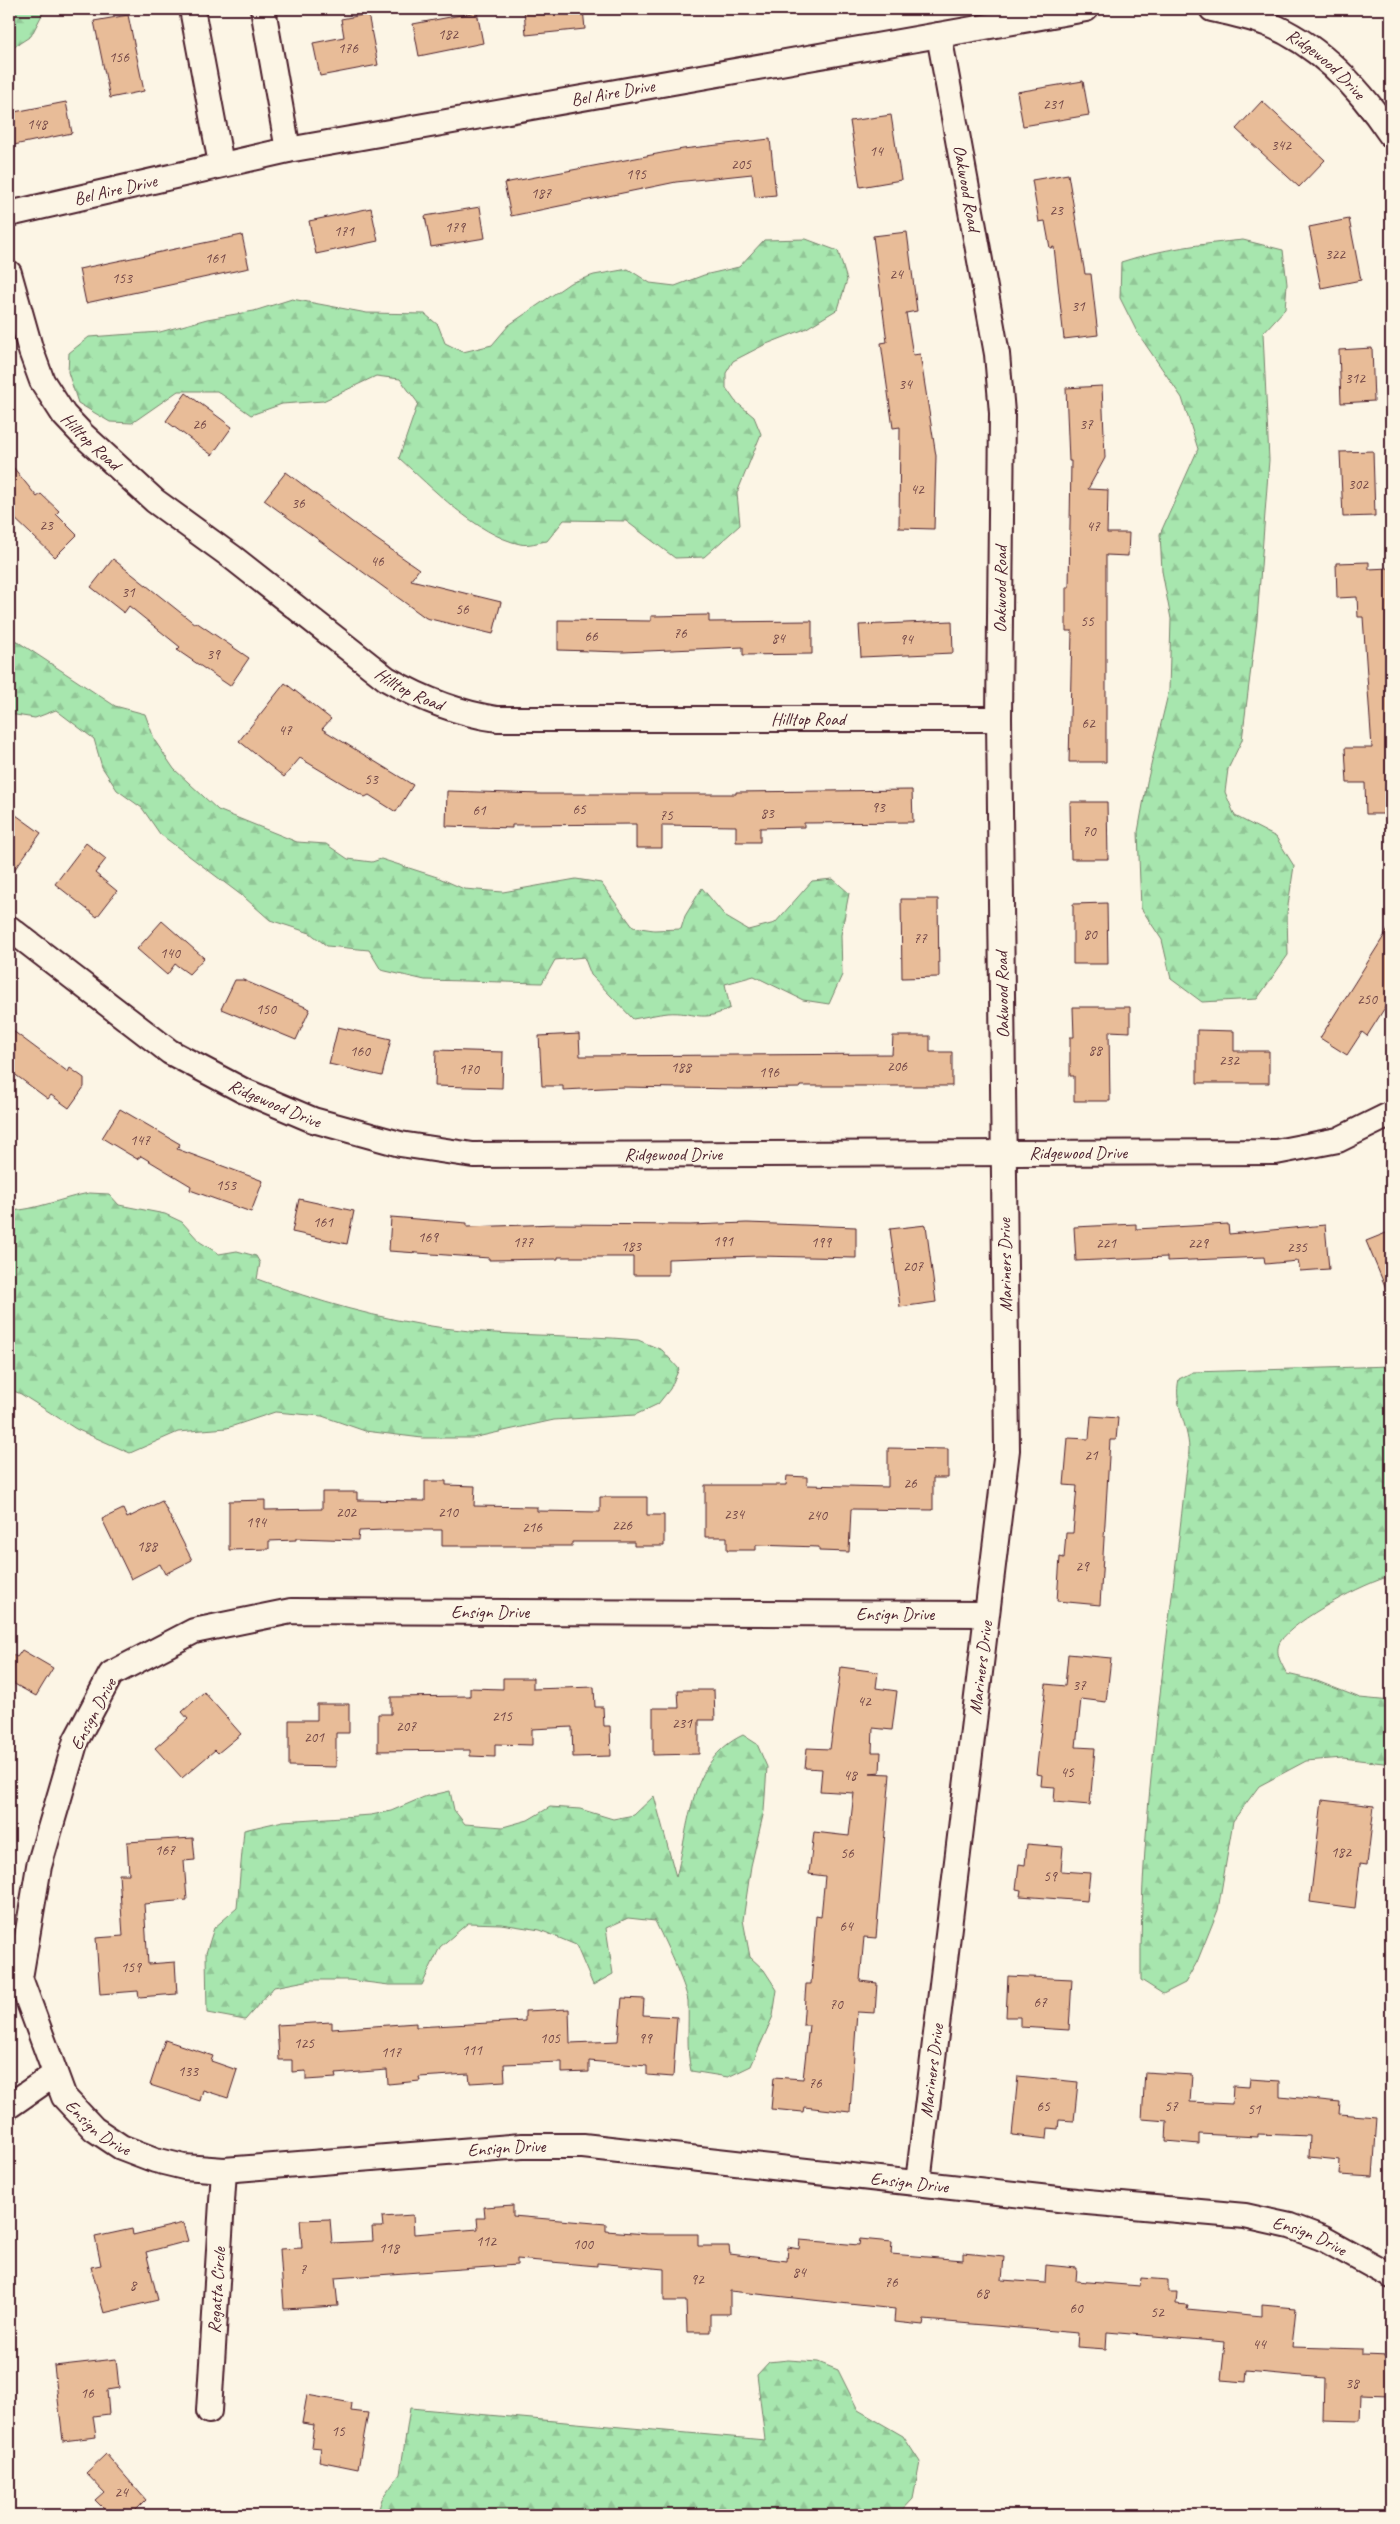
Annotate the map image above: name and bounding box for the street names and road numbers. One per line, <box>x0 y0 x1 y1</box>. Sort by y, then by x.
street label: Ridgewood Drive <box>1282 24 1371 105</box>
street label: Bel Aire Drive <box>569 74 657 111</box>
street label: Oakwood Road <box>949 143 986 236</box>
street label: Bel Aire Drive <box>72 169 160 210</box>
street label: Hilltop Road <box>56 408 127 477</box>
street label: Oakwood Road <box>989 543 1012 633</box>
street label: Hilltop Road <box>371 663 449 717</box>
street label: Hilltop Road <box>771 708 848 730</box>
street label: Oakwood Road <box>990 948 1014 1039</box>
street label: Ridgewood Drive <box>225 1074 324 1133</box>
street label: Ridgewood Drive <box>1029 1142 1128 1164</box>
street label: Ridgewood Drive <box>624 1143 723 1165</box>
street label: Mariners Drive <box>993 1217 1017 1312</box>
street label: Ensign Drive <box>451 1601 530 1623</box>
street label: Ensign Drive <box>856 1603 935 1625</box>
street label: Mariners Drive <box>964 1619 997 1716</box>
street label: Ensign Drive <box>65 1673 122 1754</box>
street label: Mariners Drive <box>915 2022 948 2119</box>
street label: Ensign Drive <box>61 2095 134 2161</box>
street label: Ensign Drive <box>467 2135 547 2161</box>
street label: Ensign Drive <box>869 2167 950 2198</box>
street label: Ensign Drive <box>1271 2211 1351 2261</box>
street label: Regatta Circle <box>203 2245 230 2334</box>

